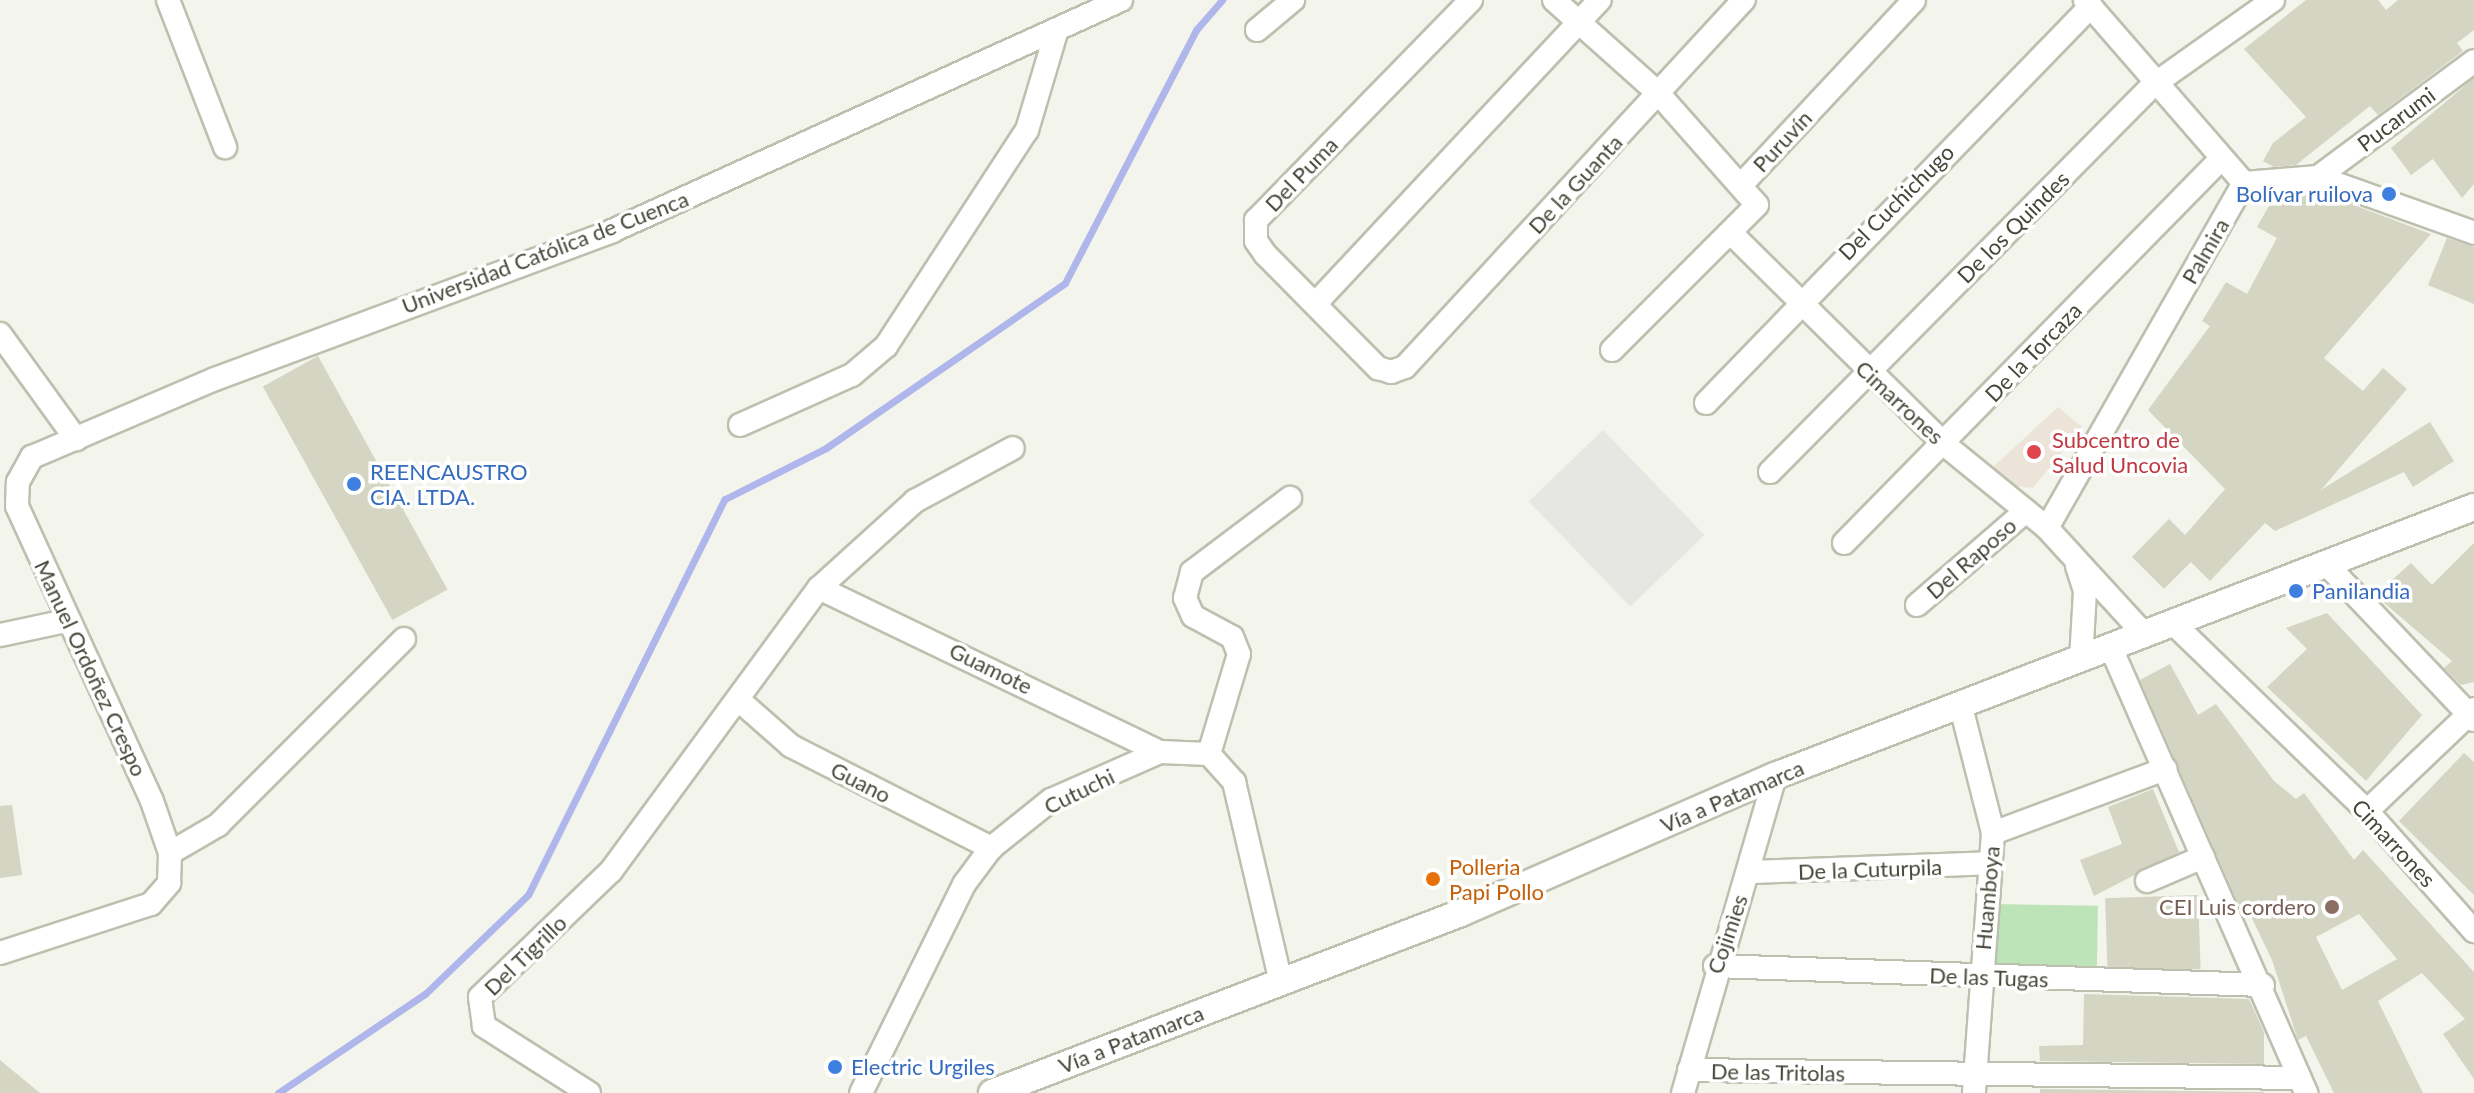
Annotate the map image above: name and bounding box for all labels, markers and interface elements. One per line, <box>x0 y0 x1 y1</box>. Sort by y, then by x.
street label: Pucarumi <box>2352 81 2440 157</box>
street label: Puruvín <box>1747 105 1817 177</box>
street label: De la Guanta <box>1523 129 1627 239</box>
street label: Del Puma <box>1259 131 1343 217</box>
street label: Del Cuchichugo <box>1833 139 1959 265</box>
street label: De los Quindes <box>1952 166 2074 288</box>
place label: Bolívar ruilova <box>2235 181 2373 207</box>
street label: Universidad Católica de Cuenca <box>398 185 692 319</box>
marker: Bolívar ruilova <box>2380 185 2398 203</box>
street label: Palmira <box>2176 214 2234 288</box>
street label: De la Torcaza <box>1979 297 2087 407</box>
street label: Cimarrones <box>1851 355 1949 449</box>
place label: Subcentro de Salud Uncovia <box>2052 426 2188 478</box>
marker: Subcentro de Salud Uncovia <box>2023 441 2045 463</box>
place label: REENCAUSTRO CIA. LTDA. <box>370 458 528 510</box>
marker: REENCAUSTRO CIA. LTDA. <box>345 475 363 493</box>
street label: Del Raposo <box>1921 512 2021 604</box>
street label: Manuel Ordoñez Crespo <box>29 556 153 780</box>
place label: Panilandia <box>2312 578 2410 604</box>
marker: Panilandia <box>2287 582 2305 600</box>
street label: Guamote <box>945 637 1037 699</box>
street label: Vía a Patamarca <box>1656 754 1808 838</box>
street label: Guano <box>827 756 895 808</box>
street label: Cutuchi <box>1040 763 1118 819</box>
street label: Cimarrones <box>2347 794 2441 892</box>
street label: Huamboya <box>1969 845 2005 951</box>
place label: Polleria Papi Pollo <box>1449 853 1544 904</box>
street label: De la Cuturpila <box>1797 853 1943 885</box>
marker: Polleria Papi Pollo <box>1424 870 1442 888</box>
street label: Cojimìes <box>1701 891 1753 977</box>
place label: CEI Luis cordero <box>2159 894 2316 920</box>
marker: CEI Luis cordero <box>2323 898 2341 916</box>
street label: Del Tigrillo <box>478 909 572 1001</box>
street label: De las Tugas <box>1929 962 2049 992</box>
street label: Vía a Patamarca <box>1055 999 1207 1079</box>
place label: Electric Urgiles <box>851 1054 995 1080</box>
marker: Electric Urgiles <box>826 1058 844 1076</box>
street label: De las Tritolas <box>1710 1058 1846 1086</box>

